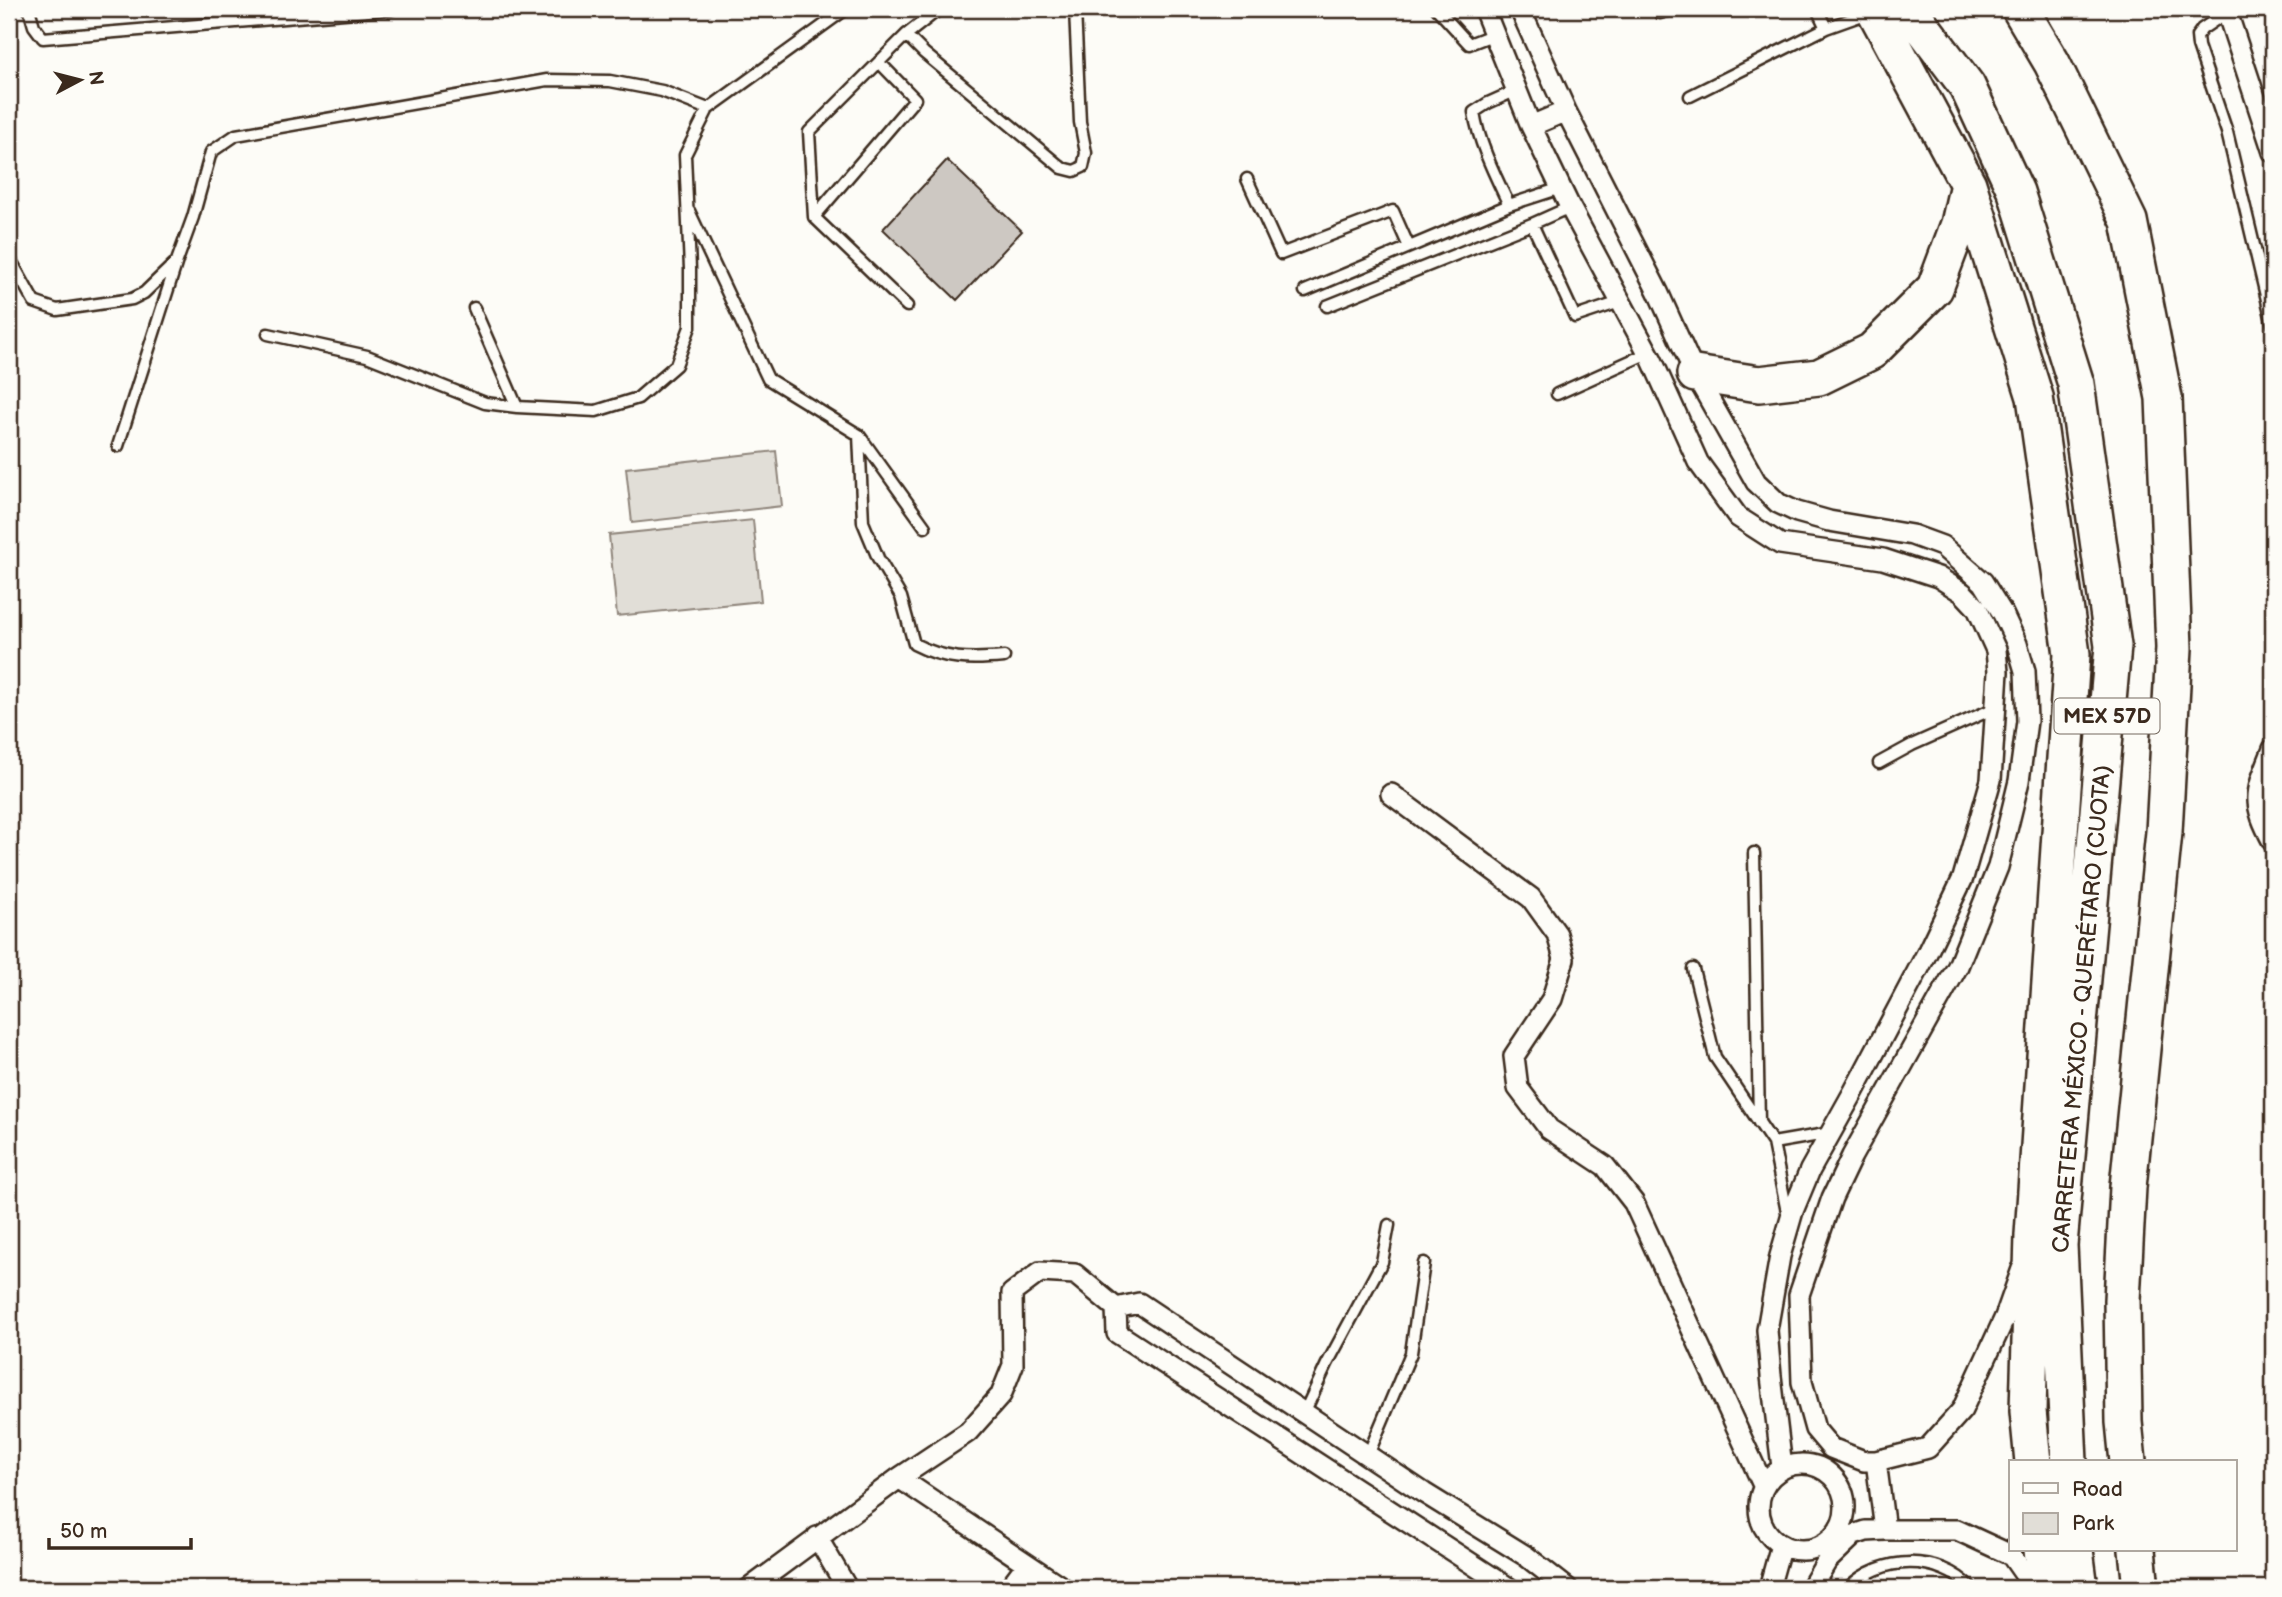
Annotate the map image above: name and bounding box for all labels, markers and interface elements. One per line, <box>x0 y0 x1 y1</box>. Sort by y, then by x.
north arrow <box>46 46 116 116</box>
text: N <box>83 70 108 87</box>
road number: MEX 57D <box>2054 698 2160 734</box>
street label: CARRETERA MÉXICO - QUERÉTARO (CUOTA) <box>2047 764 2117 1254</box>
legend <box>2009 1460 2236 1552</box>
text: Road <box>2072 1477 2123 1502</box>
scale bar <box>49 1506 191 1550</box>
text: Park <box>2072 1511 2115 1536</box>
text: 50 m <box>60 1519 107 1544</box>

